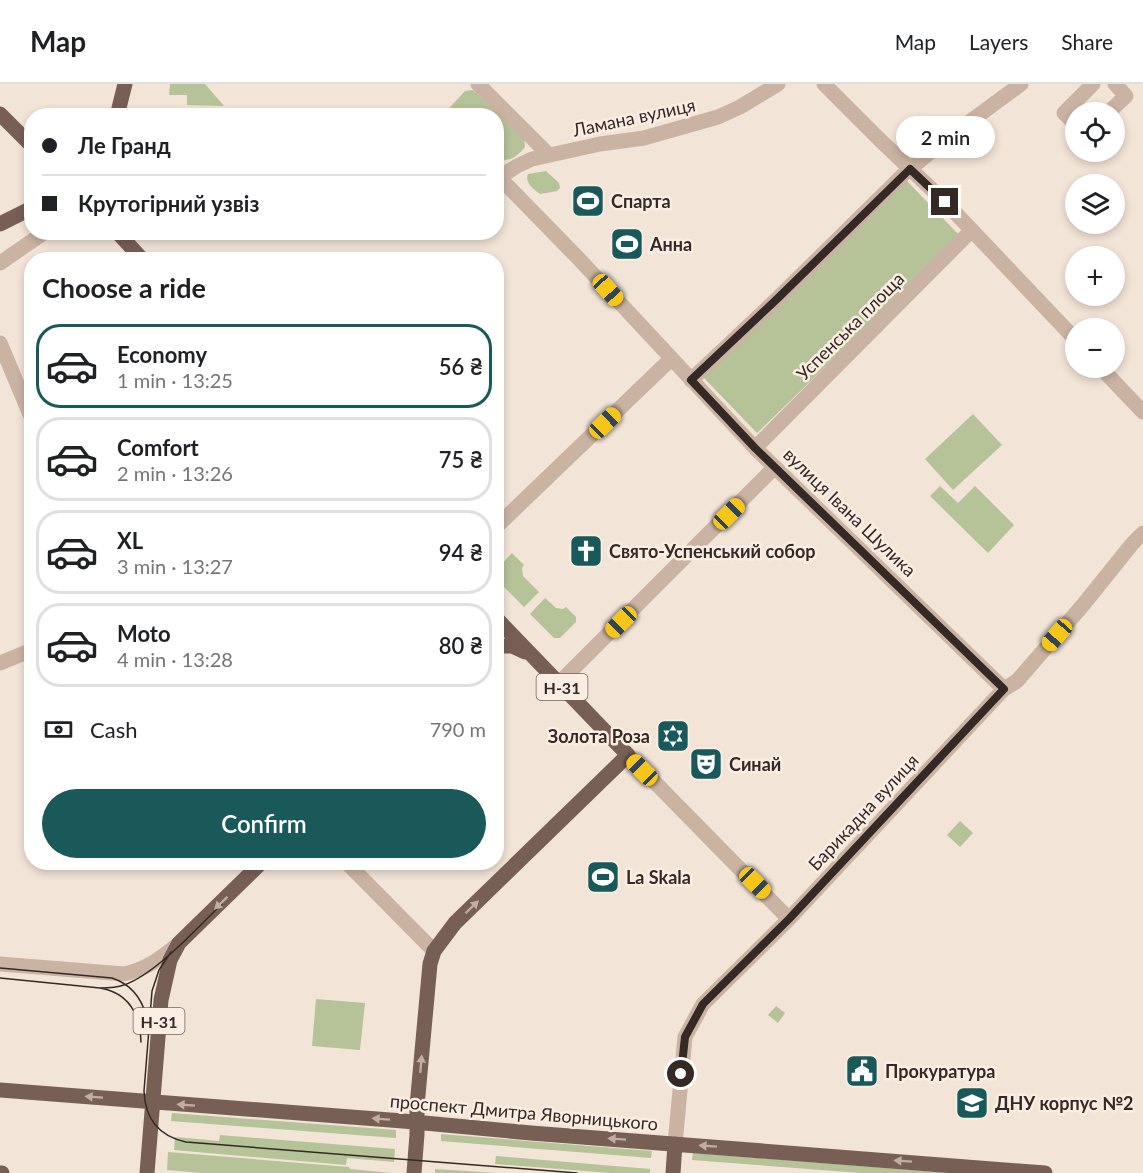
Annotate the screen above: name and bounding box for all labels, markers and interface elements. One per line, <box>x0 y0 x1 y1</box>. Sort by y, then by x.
text: Map <box>30 24 86 58</box>
text: Map <box>895 29 936 54</box>
text: Layers <box>969 29 1028 54</box>
text: Share <box>1061 29 1113 54</box>
street label: Ламана вулиця <box>570 93 697 141</box>
map controls <box>1065 102 1125 378</box>
button: locate <box>1065 102 1125 162</box>
callout: 2 min <box>896 115 994 157</box>
text: 2 min <box>921 125 970 149</box>
text: Ле Гранд <box>78 132 171 159</box>
button: layers <box>1065 174 1125 234</box>
sports icon: Спарта <box>570 183 606 219</box>
route end <box>931 188 958 215</box>
text: Крутогірний узвіз <box>78 190 259 217</box>
place label: Спарта <box>611 190 671 212</box>
sports icon: Анна <box>609 226 645 262</box>
place label: Анна <box>649 233 692 255</box>
button: + <box>1065 246 1125 306</box>
street label: Успенська площа <box>791 267 909 385</box>
text: Choose a ride <box>42 271 206 304</box>
car <box>589 271 627 309</box>
button: − <box>1065 318 1125 378</box>
icon: car <box>45 339 99 393</box>
text: Economy <box>117 341 207 368</box>
text: 56 ₴ <box>439 353 483 380</box>
text: 1 min · 13:25 <box>117 368 233 392</box>
car <box>586 404 624 442</box>
icon: car <box>45 432 99 486</box>
text: Comfort <box>117 434 199 461</box>
street label: вулиця Івана Шулика <box>779 443 921 581</box>
text: 75 ₴ <box>439 446 483 473</box>
text: 2 min · 13:26 <box>117 461 233 485</box>
car <box>710 495 748 533</box>
icon: car <box>45 525 99 579</box>
text: XL <box>117 527 143 554</box>
church icon: Свято-Успенський собор <box>568 533 604 569</box>
text: 94 ₴ <box>439 539 483 566</box>
place label: Свято-Успенський собор <box>609 540 815 562</box>
text: 3 min · 13:27 <box>117 554 233 578</box>
car <box>602 603 640 641</box>
car <box>1038 616 1076 654</box>
icon: car <box>45 618 99 672</box>
text: Moto <box>117 620 171 647</box>
text: 80 ₴ <box>439 632 483 659</box>
text: 4 min · 13:28 <box>117 647 233 671</box>
road number: Н-31 <box>536 674 588 700</box>
icon: cash <box>42 713 75 746</box>
text: Cash <box>90 716 137 743</box>
text: 790 m <box>430 717 486 741</box>
synagogue icon: Золота Роза <box>655 718 691 754</box>
place label: Золота Роза <box>548 725 650 747</box>
theatre icon: Синай <box>688 746 724 782</box>
street label: Барикадна вулиця <box>803 749 923 875</box>
car <box>623 751 661 789</box>
place label: Синай <box>729 753 781 775</box>
button: Confirm <box>42 789 486 858</box>
sports icon: La Skala <box>585 859 621 895</box>
car <box>736 864 774 902</box>
place label: La Skala <box>626 866 691 888</box>
one-way arrow <box>213 896 228 910</box>
one-way arrow <box>465 900 480 914</box>
road number: Н-31 <box>134 1008 184 1034</box>
public building icon: Прокуратура <box>844 1053 880 1089</box>
one-way arrow <box>416 1055 426 1074</box>
route start <box>667 1060 694 1087</box>
place label: Прокуратура <box>885 1060 995 1082</box>
school or university icon: ДНУ корпус №2 <box>954 1085 990 1121</box>
street label: проспект Дмитра Яворницького <box>389 1089 659 1135</box>
one-way arrow <box>84 1092 103 1102</box>
place label: ДНУ корпус №2 <box>995 1092 1134 1114</box>
one-way arrow <box>177 1100 196 1109</box>
one-way arrow <box>371 1114 390 1124</box>
one-way arrow <box>607 1134 626 1144</box>
one-way arrow <box>699 1142 718 1151</box>
one-way arrow <box>893 1157 912 1166</box>

